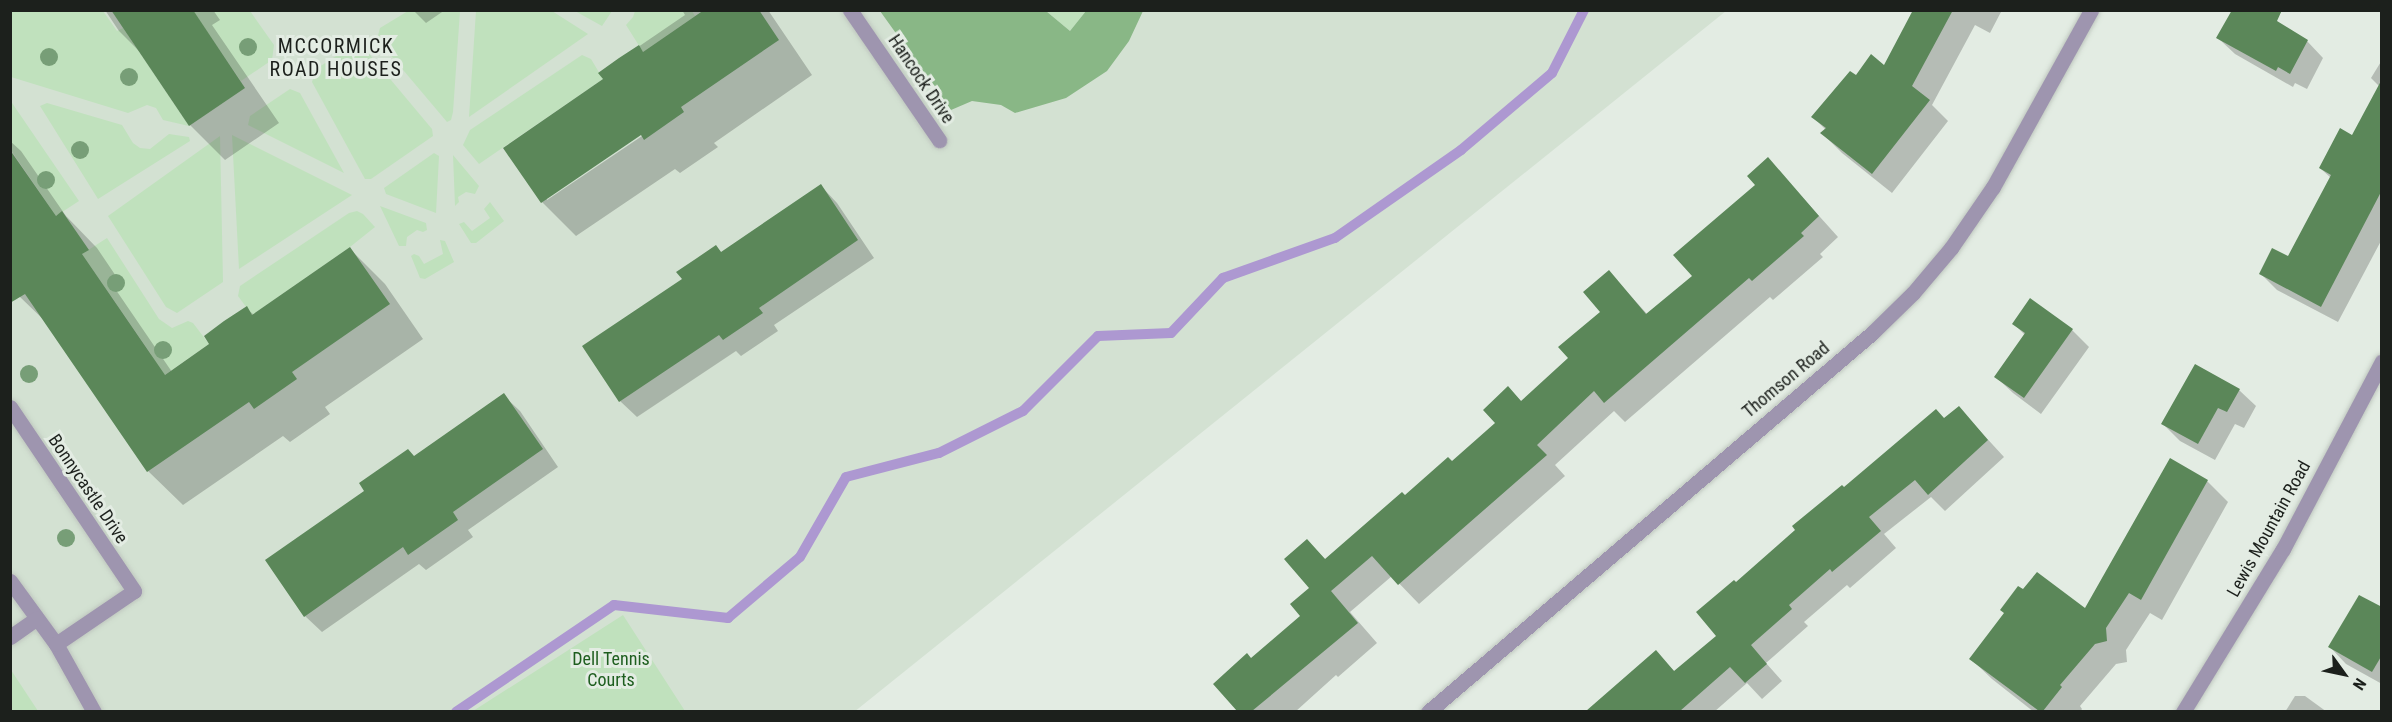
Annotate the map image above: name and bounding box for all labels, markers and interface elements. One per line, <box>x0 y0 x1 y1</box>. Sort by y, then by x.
street label: Hancock Drive <box>883 31 959 127</box>
district label: MCCORMICK ROAD HOUSES <box>270 35 402 82</box>
street label: Thomson Road <box>1738 337 1834 423</box>
street label: Bonnycastle Drive <box>44 430 132 548</box>
street label: Lewis Mountain Road <box>2223 457 2315 601</box>
north arrow <box>2314 644 2374 704</box>
park label: Dell Tennis Courts <box>572 649 650 692</box>
text: N <box>2349 675 2370 693</box>

